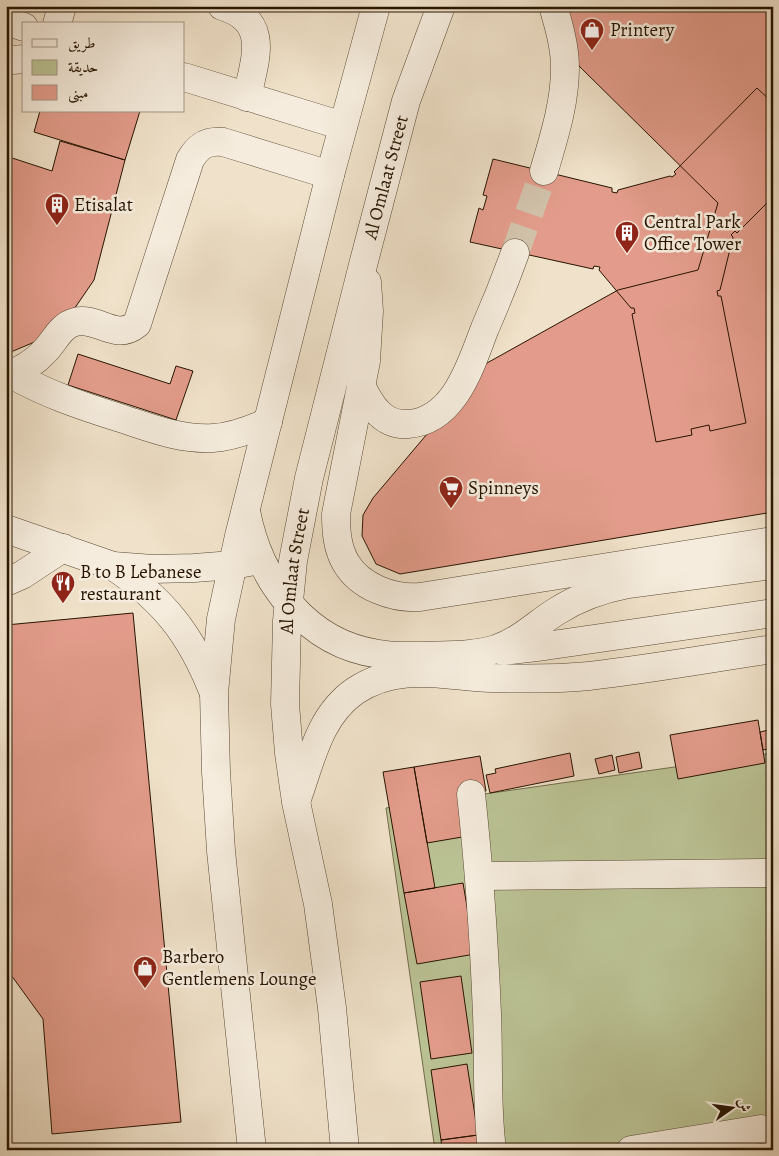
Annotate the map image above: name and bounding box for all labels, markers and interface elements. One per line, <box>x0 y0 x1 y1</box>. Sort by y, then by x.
shop icon: Printery <box>579 17 605 51</box>
place label: Printery <box>610 17 675 43</box>
legend <box>22 22 185 112</box>
text: طريق <box>68 33 95 53</box>
text: حديقة <box>68 57 98 77</box>
text: مبنى <box>68 83 88 104</box>
street label: Al Omlaat Street <box>357 112 415 243</box>
building icon: Etisalat <box>44 192 70 226</box>
place label: Etisalat <box>74 192 133 218</box>
place label: Central Park Office Tower <box>644 209 741 257</box>
building icon: Central Park Office Tower <box>614 220 640 254</box>
supermarket icon: Spinneys <box>438 475 464 509</box>
place label: Spinneys <box>468 475 539 501</box>
street label: Al Omlaat Street <box>274 506 316 636</box>
place label: B to B Lebanese restaurant <box>80 559 201 607</box>
restaurant icon: B to B Lebanese restaurant <box>50 570 76 604</box>
place label: Barbero Gentlemens Lounge <box>162 944 317 992</box>
shop icon: Barbero Gentlemens Lounge <box>132 955 158 989</box>
north arrow <box>706 1084 756 1134</box>
text: ش <box>733 1096 755 1114</box>

